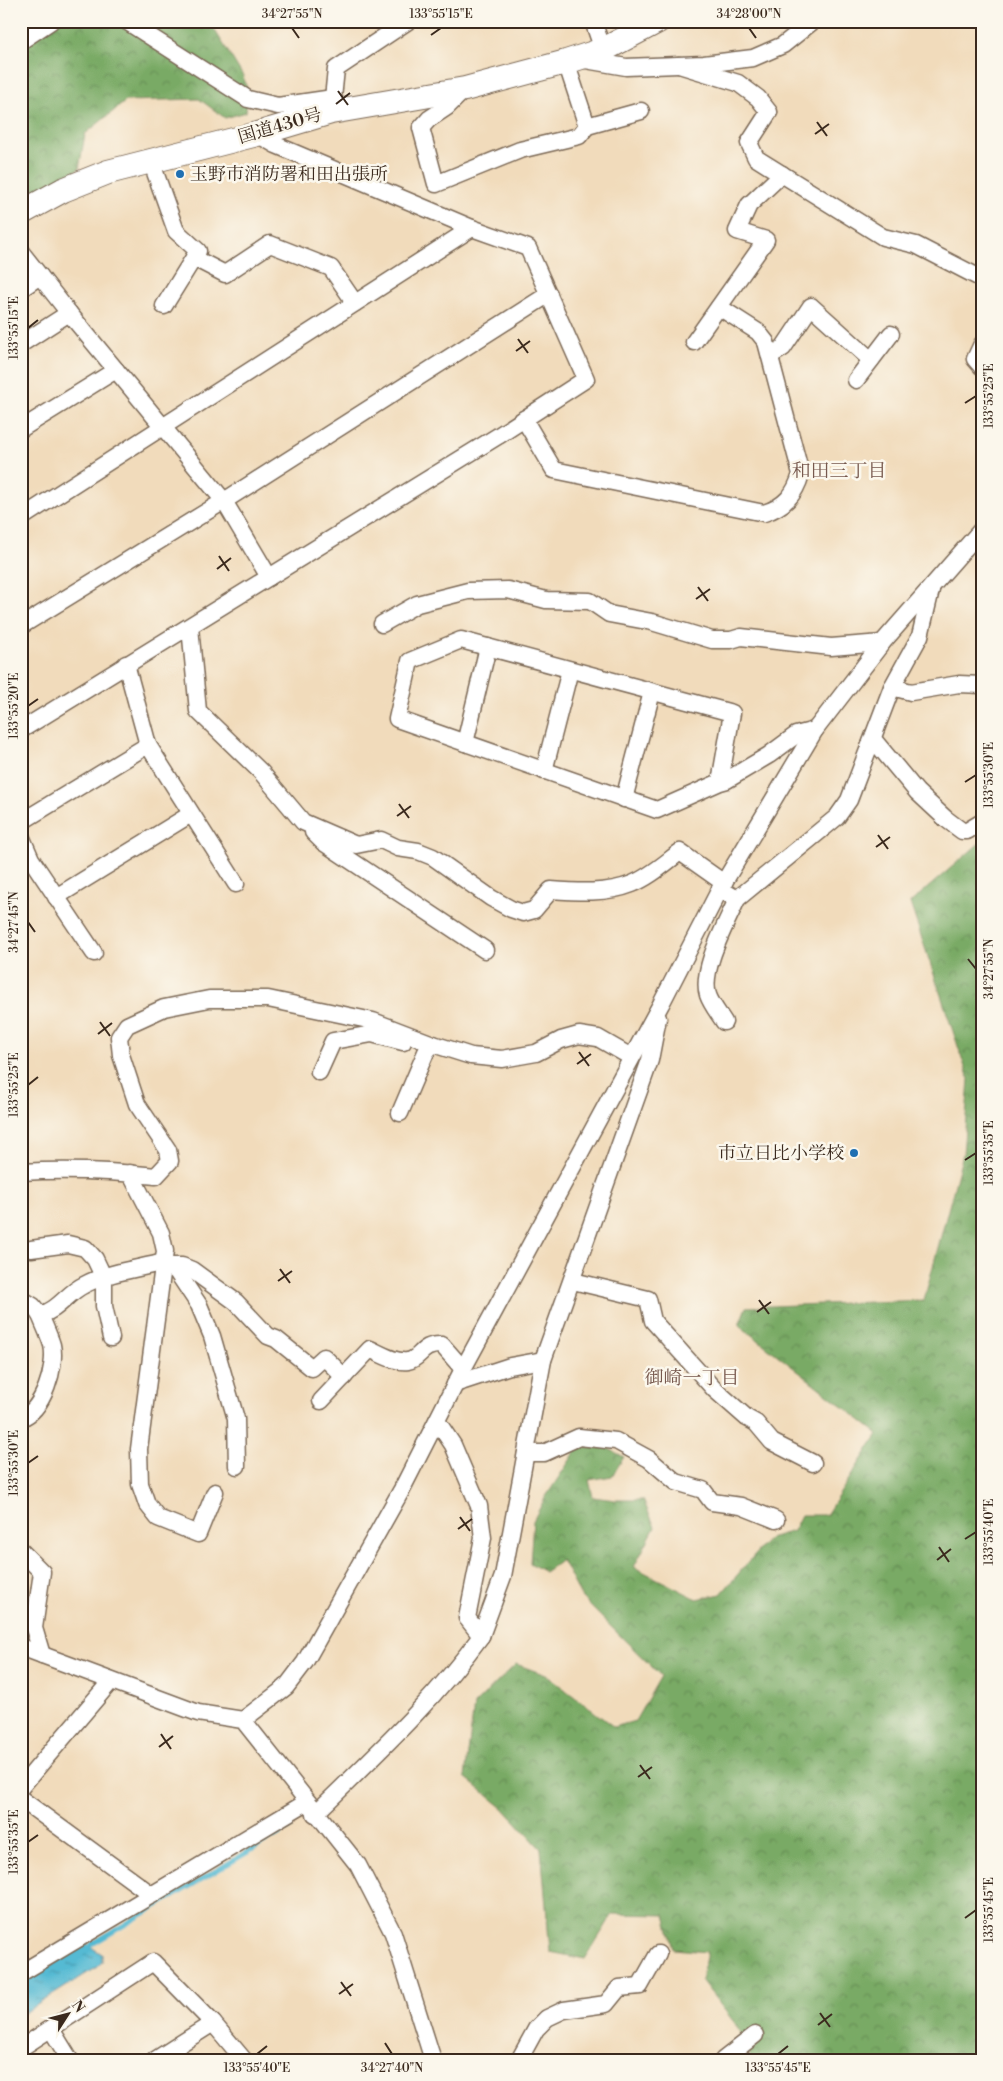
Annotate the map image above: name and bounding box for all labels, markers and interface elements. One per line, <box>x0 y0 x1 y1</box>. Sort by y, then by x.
text: 34°27'55"N <box>262 7 322 22</box>
text: 133°55'15"E <box>409 7 473 22</box>
text: 34°28'00"N <box>717 7 781 22</box>
street label: 国道430号 <box>235 103 325 149</box>
place label: 玉野市消防署和田出張所 <box>190 163 388 186</box>
marker: 玉野市消防署和田出張所 <box>174 168 186 180</box>
text: 133°55'15"E <box>7 296 22 360</box>
text: 133°55'25"E <box>982 363 997 429</box>
district label: 和田三丁目 <box>791 459 887 483</box>
text: 133°55'20"E <box>7 673 22 739</box>
text: 133°55'30"E <box>982 742 997 808</box>
text: 34°27'45"N <box>7 891 22 953</box>
text: 34°27'55"N <box>982 939 997 999</box>
text: 133°55'25"E <box>7 1052 22 1118</box>
text: 133°55'35"E <box>982 1121 997 1185</box>
place label: 市立日比小学校 <box>718 1142 844 1165</box>
marker: 市立日比小学校 <box>848 1147 860 1159</box>
district label: 御崎一丁目 <box>644 1366 740 1390</box>
text: 133°55'30"E <box>7 1430 22 1496</box>
text: 133°55'40"E <box>982 1499 997 1565</box>
text: 133°55'35"E <box>7 1810 22 1874</box>
text: 133°55'45"E <box>982 1877 997 1943</box>
north arrow <box>42 1988 92 2038</box>
text: N <box>67 1997 88 2017</box>
text: 133°55'40"E <box>224 2061 290 2076</box>
text: 34°27'40"N <box>361 2061 423 2076</box>
text: 133°55'45"E <box>745 2061 811 2076</box>

